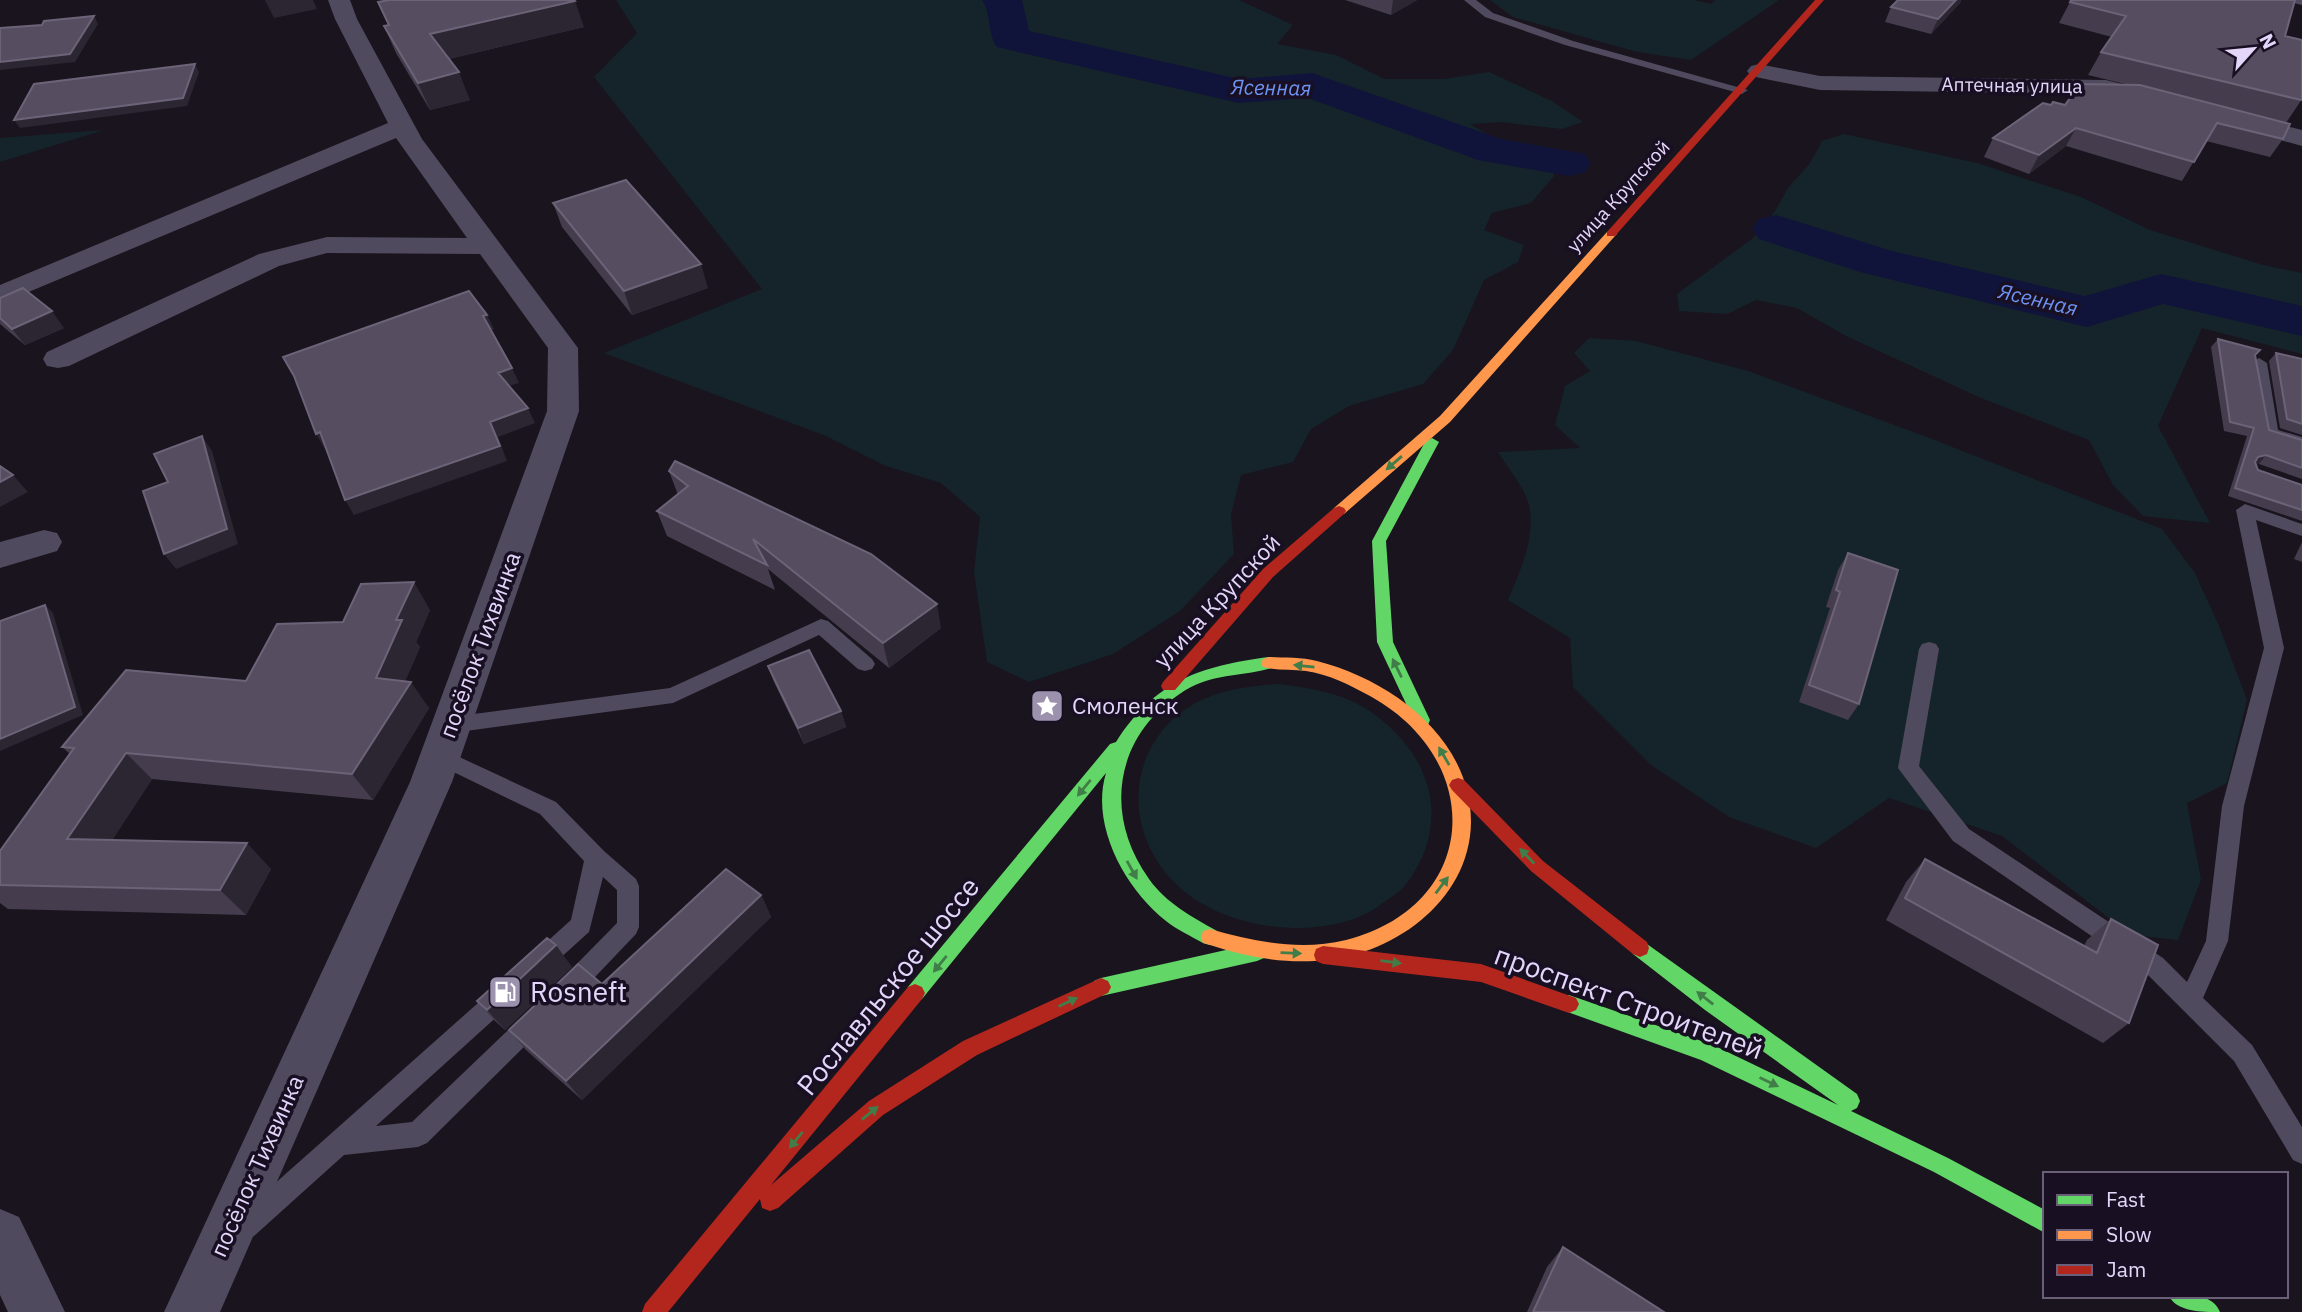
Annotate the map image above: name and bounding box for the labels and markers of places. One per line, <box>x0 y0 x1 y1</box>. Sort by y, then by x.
place icon: Смоленск <box>1028 687 1066 725</box>
place label: Смоленск <box>1072 690 1178 720</box>
fuel station icon: Rosneft <box>486 973 524 1011</box>
place label: Rosneft <box>530 973 627 1010</box>

